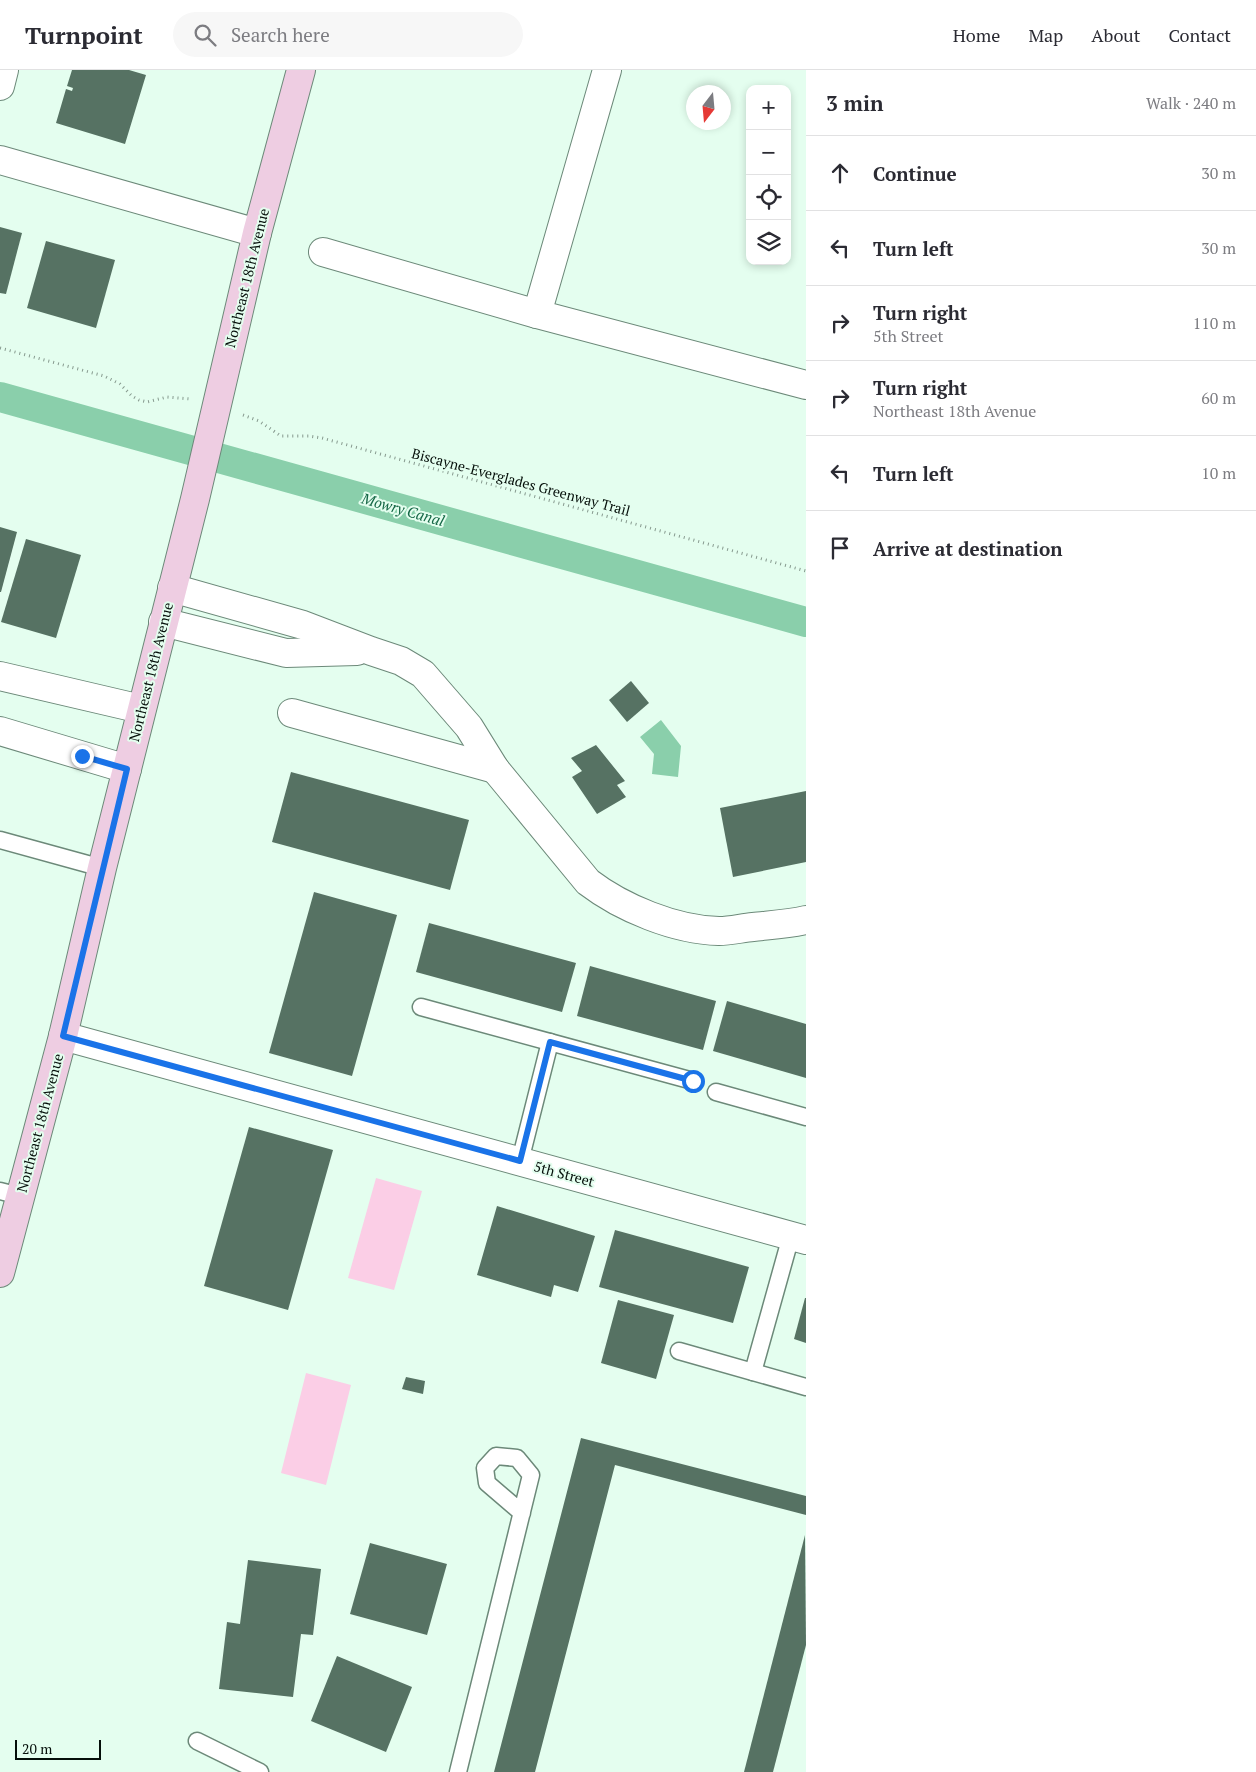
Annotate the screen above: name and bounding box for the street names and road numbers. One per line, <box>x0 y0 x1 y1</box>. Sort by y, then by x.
street label: Northeast 18th Avenue <box>220 206 273 349</box>
street label: Biscayne-Everglades Greenway Trail <box>410 443 632 520</box>
street label: Northeast 18th Avenue <box>124 600 177 743</box>
street label: Northeast 18th Avenue <box>12 1051 67 1194</box>
street label: 5th Street <box>532 1156 597 1191</box>

